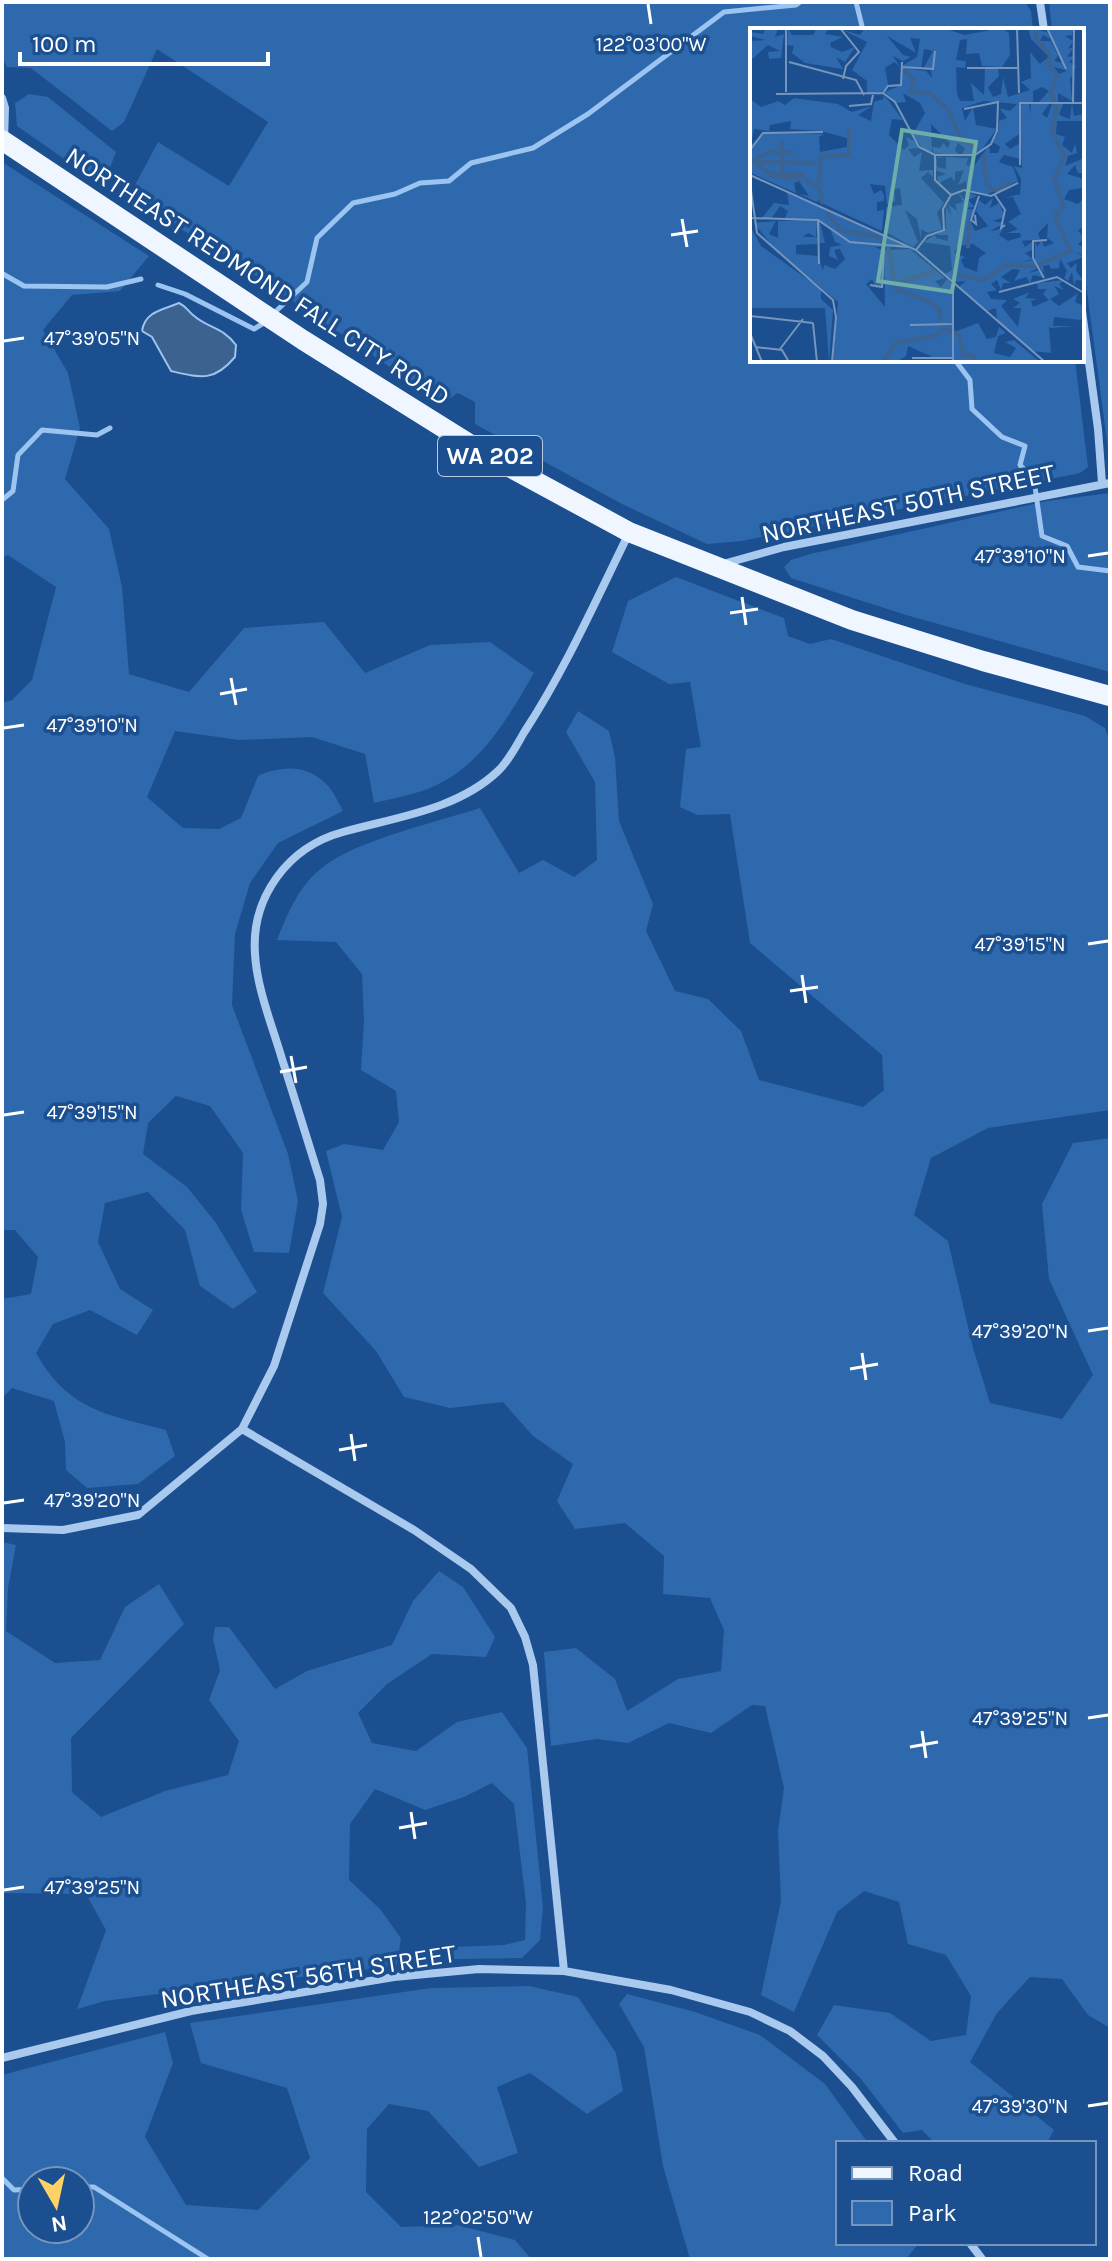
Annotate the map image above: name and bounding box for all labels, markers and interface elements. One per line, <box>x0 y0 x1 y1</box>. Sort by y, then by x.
scale bar <box>20 16 268 66</box>
inset map <box>750 28 1084 362</box>
text: 100 m <box>32 30 97 58</box>
text: 122°03'00"W <box>596 33 706 56</box>
street label: NORTHEAST REDMOND FALL CITY ROAD <box>60 140 456 413</box>
text: 47°39'05"N <box>44 327 140 350</box>
road number: WA 202 <box>438 436 542 476</box>
street label: NORTHEAST 50TH STREET <box>759 457 1058 550</box>
text: 47°39'10"N <box>974 545 1066 568</box>
text: 47°39'10"N <box>46 714 138 737</box>
text: 47°39'15"N <box>974 933 1066 956</box>
text: 47°39'15"N <box>46 1101 138 1124</box>
text: 47°39'20"N <box>972 1320 1068 1343</box>
text: 47°39'20"N <box>44 1489 140 1512</box>
text: 47°39'25"N <box>972 1707 1068 1730</box>
text: 47°39'25"N <box>44 1876 140 1899</box>
street label: NORTHEAST 56TH STREET <box>158 1938 458 2015</box>
text: 47°39'30"N <box>972 2095 1068 2118</box>
legend <box>836 2141 1096 2245</box>
text: Road <box>908 2159 963 2187</box>
north arrow <box>16 2165 96 2245</box>
text: Park <box>908 2199 957 2227</box>
text: 122°02'50"W <box>423 2206 533 2229</box>
text: N <box>49 2210 69 2238</box>

